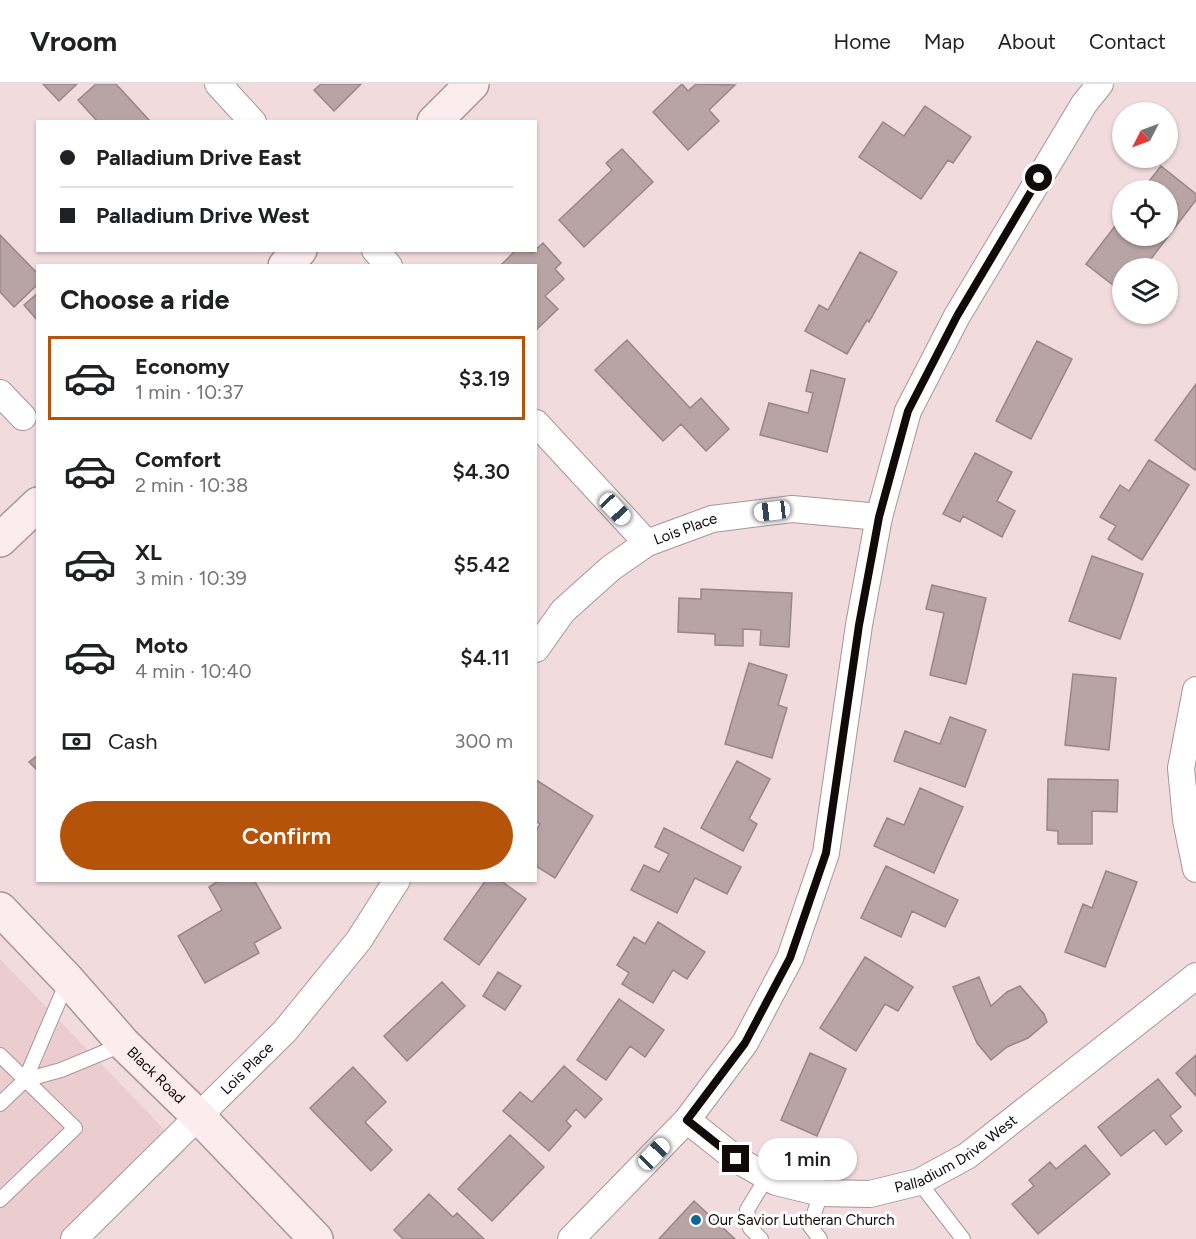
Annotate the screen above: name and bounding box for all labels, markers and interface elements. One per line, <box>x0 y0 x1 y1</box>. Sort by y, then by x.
text: Vroom <box>30 24 117 58</box>
text: Home <box>834 29 891 54</box>
text: Map <box>924 29 965 54</box>
text: About <box>998 29 1056 54</box>
text: Contact <box>1089 29 1166 54</box>
north arrow <box>1112 102 1178 168</box>
map controls <box>1112 102 1178 324</box>
text: Palladium Drive East <box>96 144 302 171</box>
route start <box>1025 164 1052 191</box>
button: locate <box>1112 180 1178 246</box>
text: Palladium Drive West <box>96 202 310 229</box>
button: layers <box>1112 258 1178 324</box>
text: Choose a ride <box>60 283 229 316</box>
icon: car <box>63 351 117 405</box>
text: Economy <box>135 353 230 380</box>
text: $3.19 <box>459 365 510 392</box>
text: 1 min · 10:37 <box>135 380 244 404</box>
icon: car <box>63 444 117 498</box>
text: Comfort <box>135 446 221 473</box>
text: $4.30 <box>452 458 510 485</box>
text: 2 min · 10:38 <box>135 473 248 497</box>
car <box>596 490 634 528</box>
car <box>753 500 791 522</box>
street label: Lois Place <box>651 509 718 549</box>
icon: car <box>63 537 117 591</box>
text: XL <box>135 539 162 566</box>
text: $5.42 <box>454 551 510 578</box>
text: 3 min · 10:39 <box>135 566 247 590</box>
icon: car <box>63 630 117 684</box>
text: Moto <box>135 632 188 659</box>
text: $4.11 <box>460 644 510 671</box>
text: 4 min · 10:40 <box>135 659 252 683</box>
icon: cash <box>60 725 93 758</box>
text: Cash <box>108 728 158 755</box>
text: 300 m <box>455 729 513 753</box>
button: Confirm <box>60 801 513 870</box>
street label: Lois Place <box>217 1039 277 1098</box>
street label: Black Road <box>123 1043 189 1107</box>
street label: Palladium Drive West <box>893 1111 1021 1197</box>
car <box>635 1135 673 1173</box>
callout: 1 min <box>757 1138 856 1180</box>
route end <box>722 1145 749 1172</box>
text: 1 min <box>784 1147 831 1171</box>
place label: Our Savior Lutheran Church <box>708 1211 895 1229</box>
marker: Our Savior Lutheran Church <box>689 1213 703 1227</box>

